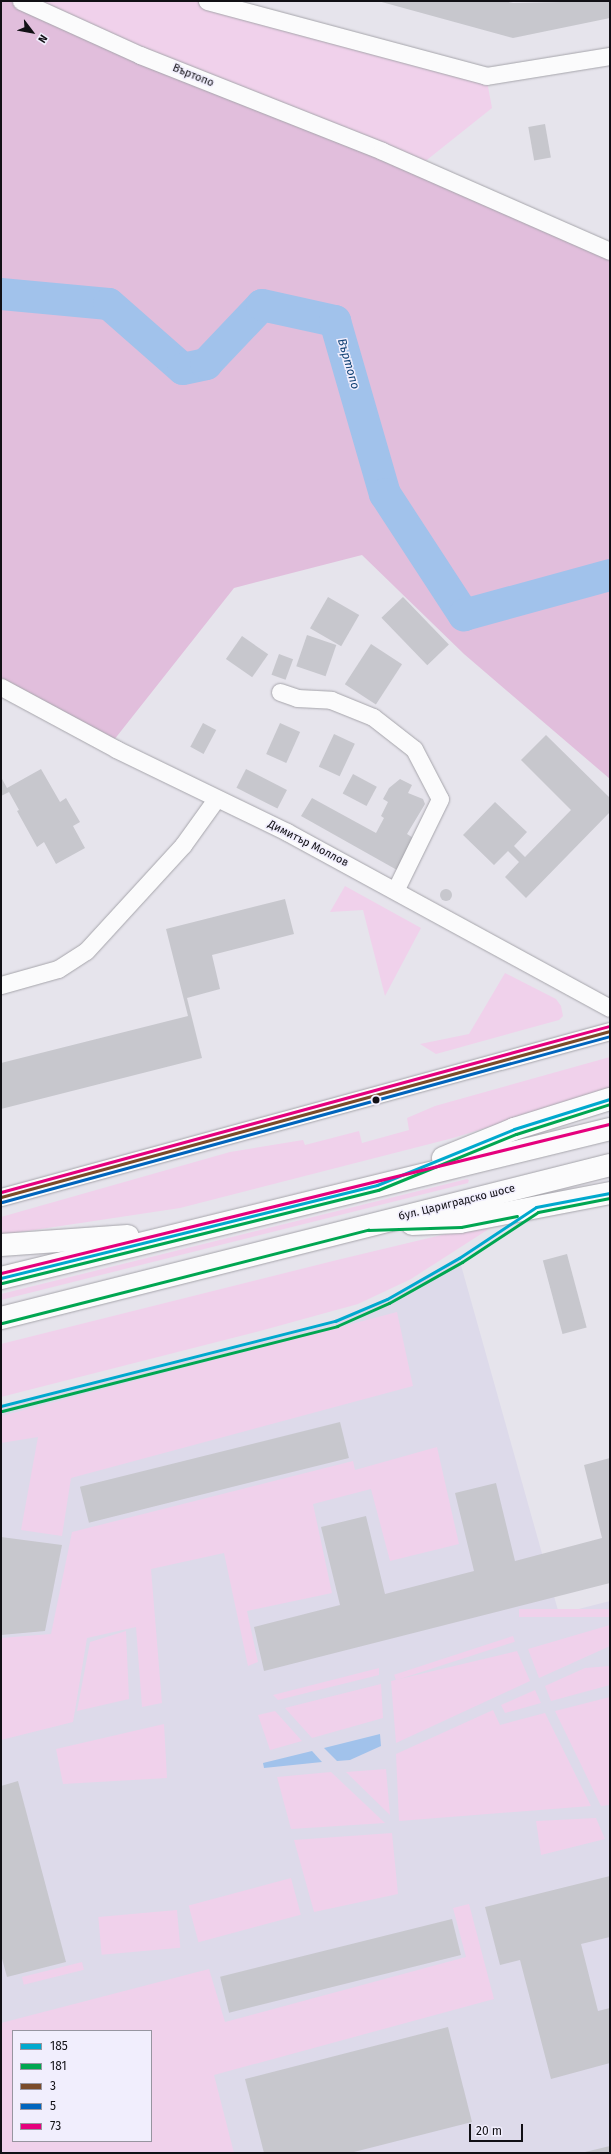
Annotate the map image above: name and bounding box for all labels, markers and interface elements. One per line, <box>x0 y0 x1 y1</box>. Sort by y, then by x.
north arrow <box>12 12 52 52</box>
text: N <box>35 32 50 45</box>
street label: Въртопо <box>170 62 216 90</box>
water label: Въртопо <box>334 337 362 391</box>
street label: Димитър Моллов <box>266 818 350 870</box>
unlabelled marker <box>371 1095 381 1105</box>
street label: бул. Цариградско шосе <box>397 1182 517 1224</box>
legend <box>12 2030 152 2142</box>
text: 185 <box>50 2039 68 2053</box>
text: 181 <box>50 2059 67 2073</box>
text: 3 <box>50 2079 56 2093</box>
text: 5 <box>50 2099 56 2113</box>
scale bar <box>471 2116 525 2142</box>
text: 73 <box>50 2119 61 2133</box>
text: 20 m <box>476 2124 502 2138</box>

